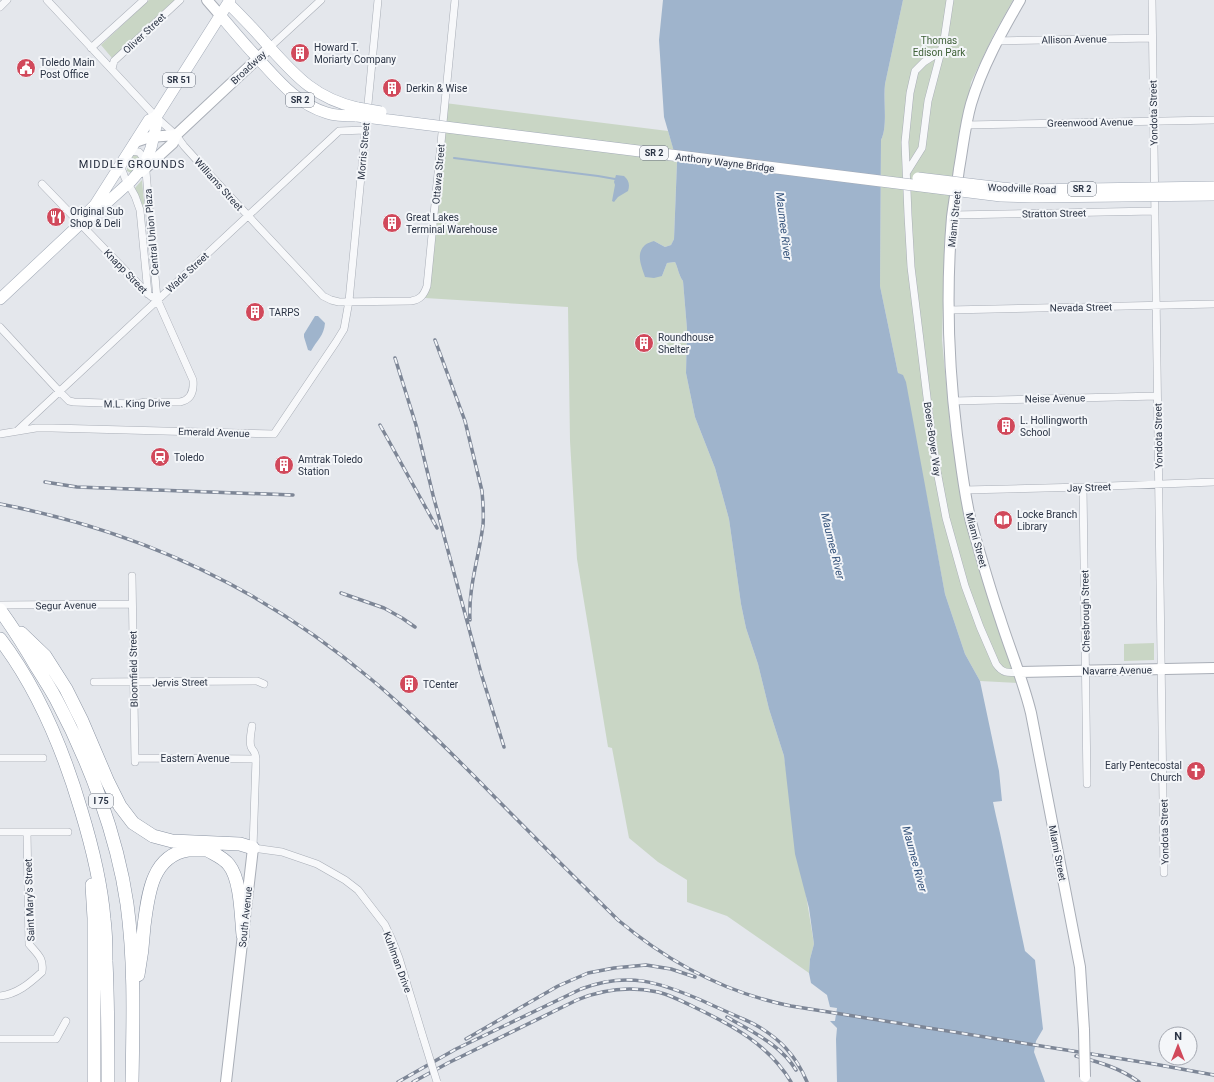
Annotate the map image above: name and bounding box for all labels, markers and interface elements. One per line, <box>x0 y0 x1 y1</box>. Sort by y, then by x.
street label: Oliver Street <box>121 11 168 56</box>
street label: Allison Avenue <box>1041 33 1107 46</box>
park label: Thomas Edison Park <box>913 35 966 58</box>
building icon: Howard T. Moriarty Company <box>289 42 311 64</box>
place label: Howard T. Moriarty Company <box>314 42 396 65</box>
street label: Broadway <box>229 48 268 86</box>
public building icon: Toledo Main Post Office <box>15 57 37 79</box>
place label: Toledo Main Post Office <box>40 57 95 80</box>
road number: SR 51 <box>163 73 195 87</box>
building icon: Derkin & Wise <box>381 77 403 99</box>
street label: Yondota Street <box>1147 80 1160 146</box>
place label: Derkin & Wise <box>406 83 467 94</box>
road number: SR 2 <box>286 93 314 107</box>
street label: Greenwood Avenue <box>1047 116 1133 129</box>
street label: Morris Street <box>356 122 371 180</box>
street label: Ottawa Street <box>430 143 447 205</box>
road number: SR 2 <box>640 146 668 160</box>
street label: Anthony Wayne Bridge <box>675 151 775 174</box>
street label: Williams Street <box>192 156 245 213</box>
district label: MIDDLE GROUNDS <box>79 158 185 171</box>
street label: Woodville Road <box>987 182 1056 195</box>
road number: SR 2 <box>1068 182 1096 196</box>
street label: Central Union Plaza <box>142 188 161 276</box>
street label: Miami Street <box>946 190 963 248</box>
water label: Maumee River <box>773 192 794 261</box>
restaurant icon: Original Sub Shop & Deli <box>45 206 67 228</box>
place label: Original Sub Shop & Deli <box>70 206 124 229</box>
street label: Stratton Street <box>1022 207 1086 220</box>
building icon: Great Lakes Terminal Warehouse <box>381 212 403 234</box>
place label: Great Lakes Terminal Warehouse <box>406 212 497 235</box>
street label: Knapp Street <box>102 247 149 296</box>
street label: Wade Street <box>164 250 211 295</box>
building icon: TARPS <box>244 301 266 323</box>
street label: Nevada Street <box>1050 301 1112 314</box>
place label: TARPS <box>269 307 300 318</box>
building icon: Roundhouse Shelter <box>633 332 655 354</box>
place label: Roundhouse Shelter <box>658 332 714 355</box>
street label: Neise Avenue <box>1025 392 1085 405</box>
street label: M.L. King Drive <box>104 397 170 410</box>
street label: Boers-Boyer Way <box>922 401 943 477</box>
street label: Yondota Street <box>1152 403 1165 469</box>
building icon: L. Hollingworth School <box>995 415 1017 437</box>
place label: L. Hollingworth School <box>1020 415 1087 438</box>
street label: Emerald Avenue <box>178 426 250 439</box>
station icon: Toledo <box>149 446 171 468</box>
place label: Toledo <box>174 452 205 463</box>
building icon: Amtrak Toledo Station <box>273 454 295 476</box>
place label: Amtrak Toledo Station <box>298 454 363 477</box>
street label: Jay Street <box>1067 481 1111 494</box>
library icon: Locke Branch Library <box>992 509 1014 531</box>
place label: Locke Branch Library <box>1017 509 1077 532</box>
street label: Miami Street <box>964 511 989 569</box>
water label: Maumee River <box>818 512 847 581</box>
street label: Chesbrough Street <box>1079 570 1092 652</box>
street label: Segur Avenue <box>35 599 97 612</box>
street label: Bloomfield Street <box>127 631 140 707</box>
street label: Navarre Avenue <box>1082 664 1152 677</box>
building icon: TCenter <box>398 673 420 695</box>
street label: Jervis Street <box>152 677 208 688</box>
place label: TCenter <box>423 679 459 690</box>
street label: Eastern Avenue <box>161 753 229 764</box>
place label: Early Pentecostal Church <box>1105 760 1182 783</box>
church icon: Early Pentecostal Church <box>1185 760 1207 782</box>
road number: I 75 <box>89 794 113 808</box>
street label: Yondota Street <box>1158 799 1171 865</box>
street label: Miami Street <box>1047 824 1068 882</box>
water label: Maumee River <box>899 825 930 894</box>
street label: Saint Mary's Street <box>23 858 36 942</box>
street label: South Avenue <box>237 886 254 948</box>
street label: Kuhlman Drive <box>381 930 414 994</box>
north arrow <box>1158 1026 1198 1066</box>
text: N <box>1174 1030 1182 1043</box>

